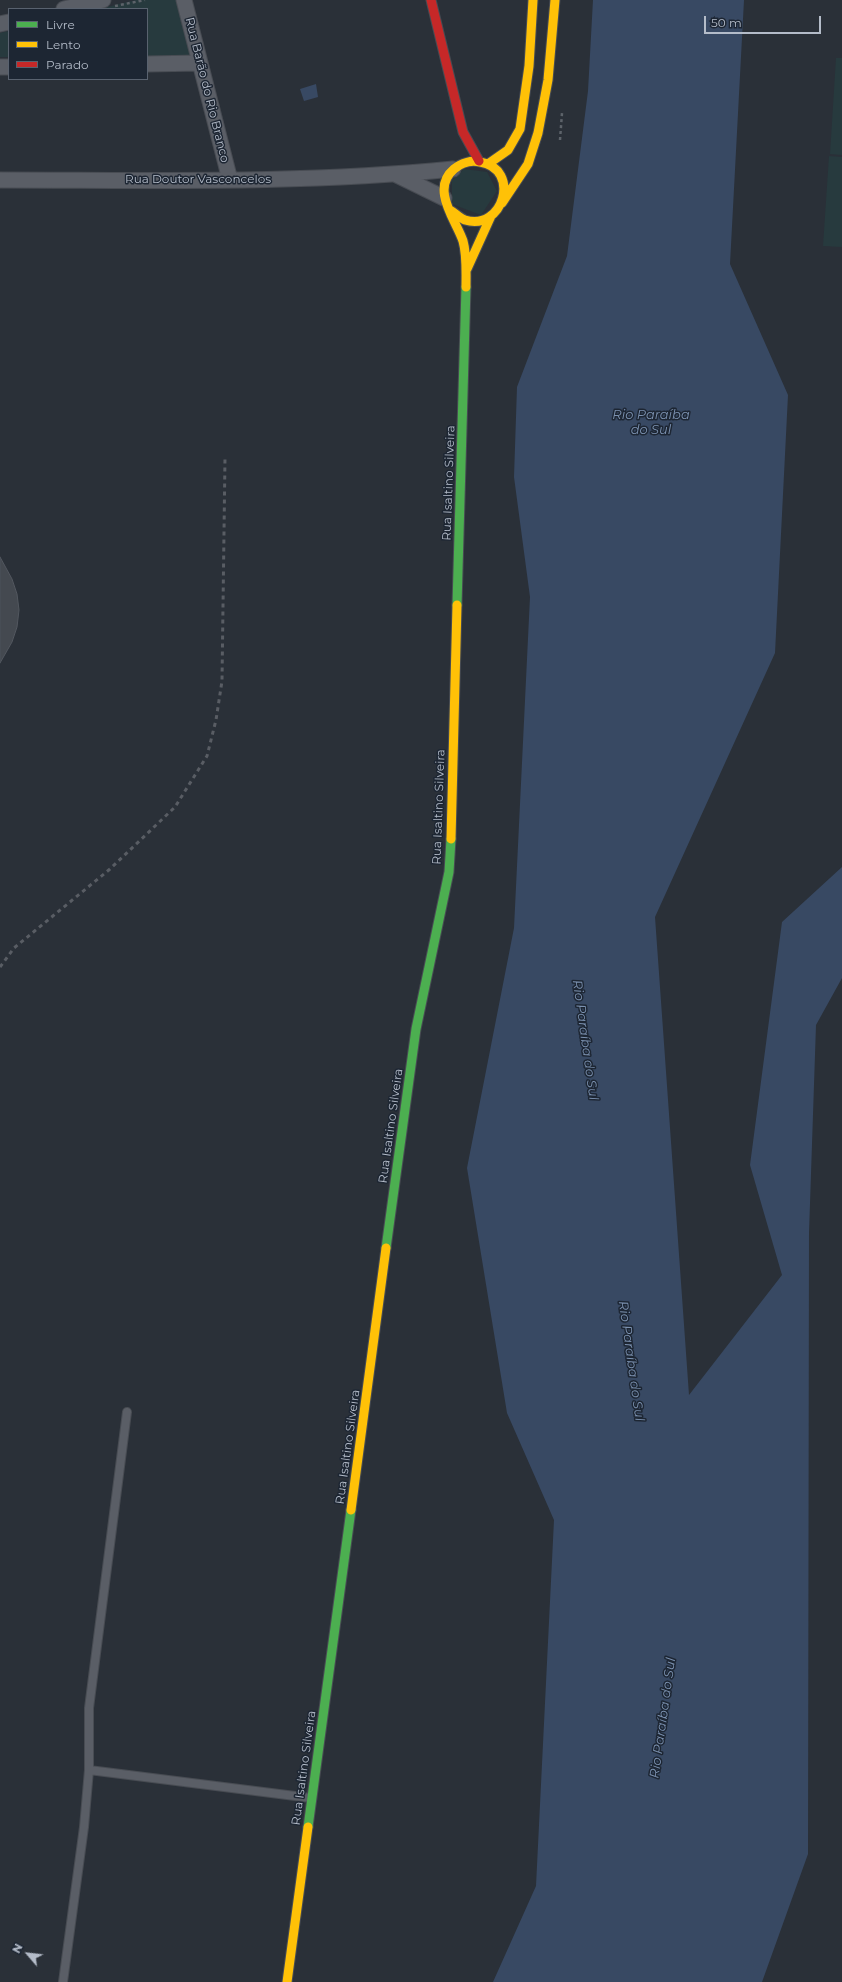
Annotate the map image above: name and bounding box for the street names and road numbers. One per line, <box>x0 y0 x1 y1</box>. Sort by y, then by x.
street label: Rua Barão do Rio Branco <box>182 16 232 164</box>
street label: Rua Doutor Vasconcelos <box>125 172 271 186</box>
street label: Rua Isaltino Silveira <box>440 425 458 541</box>
street label: Rua Isaltino Silveira <box>430 749 448 865</box>
street label: Rua Isaltino Silveira <box>376 1068 406 1184</box>
street label: Rua Isaltino Silveira <box>333 1389 363 1505</box>
street label: Rua Isaltino Silveira <box>289 1710 319 1826</box>

